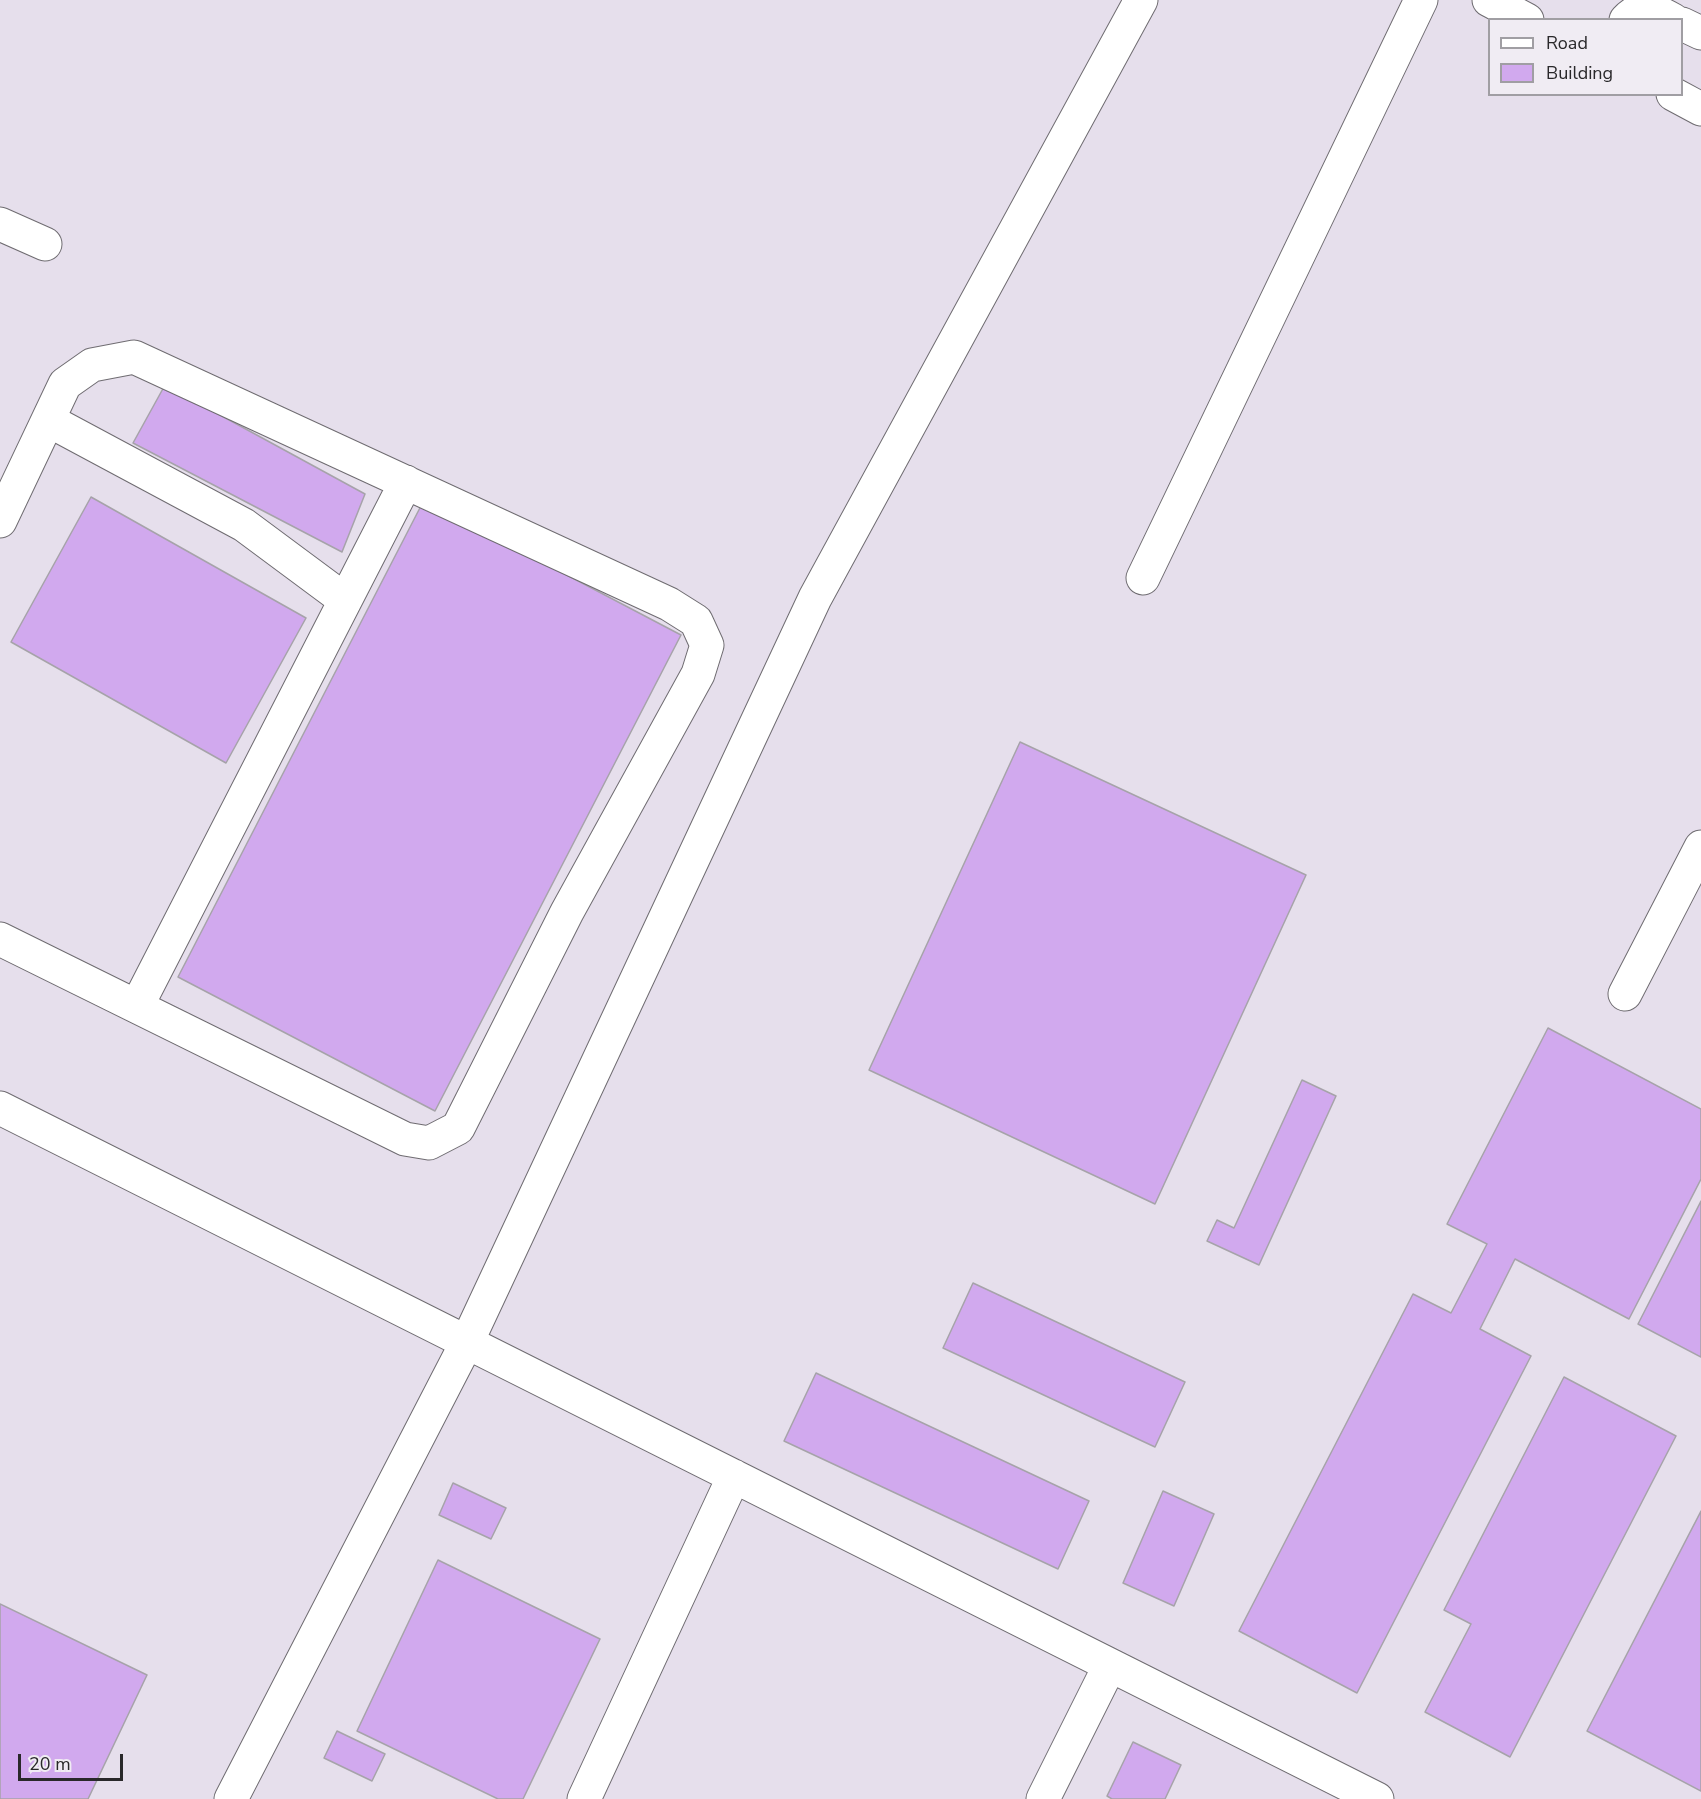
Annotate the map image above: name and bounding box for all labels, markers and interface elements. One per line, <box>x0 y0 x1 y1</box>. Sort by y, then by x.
legend <box>1488 18 1683 96</box>
text: Road <box>1546 31 1588 55</box>
text: Building <box>1546 61 1613 85</box>
scale bar <box>21 1742 126 1780</box>
text: 20 m <box>29 1752 71 1776</box>

